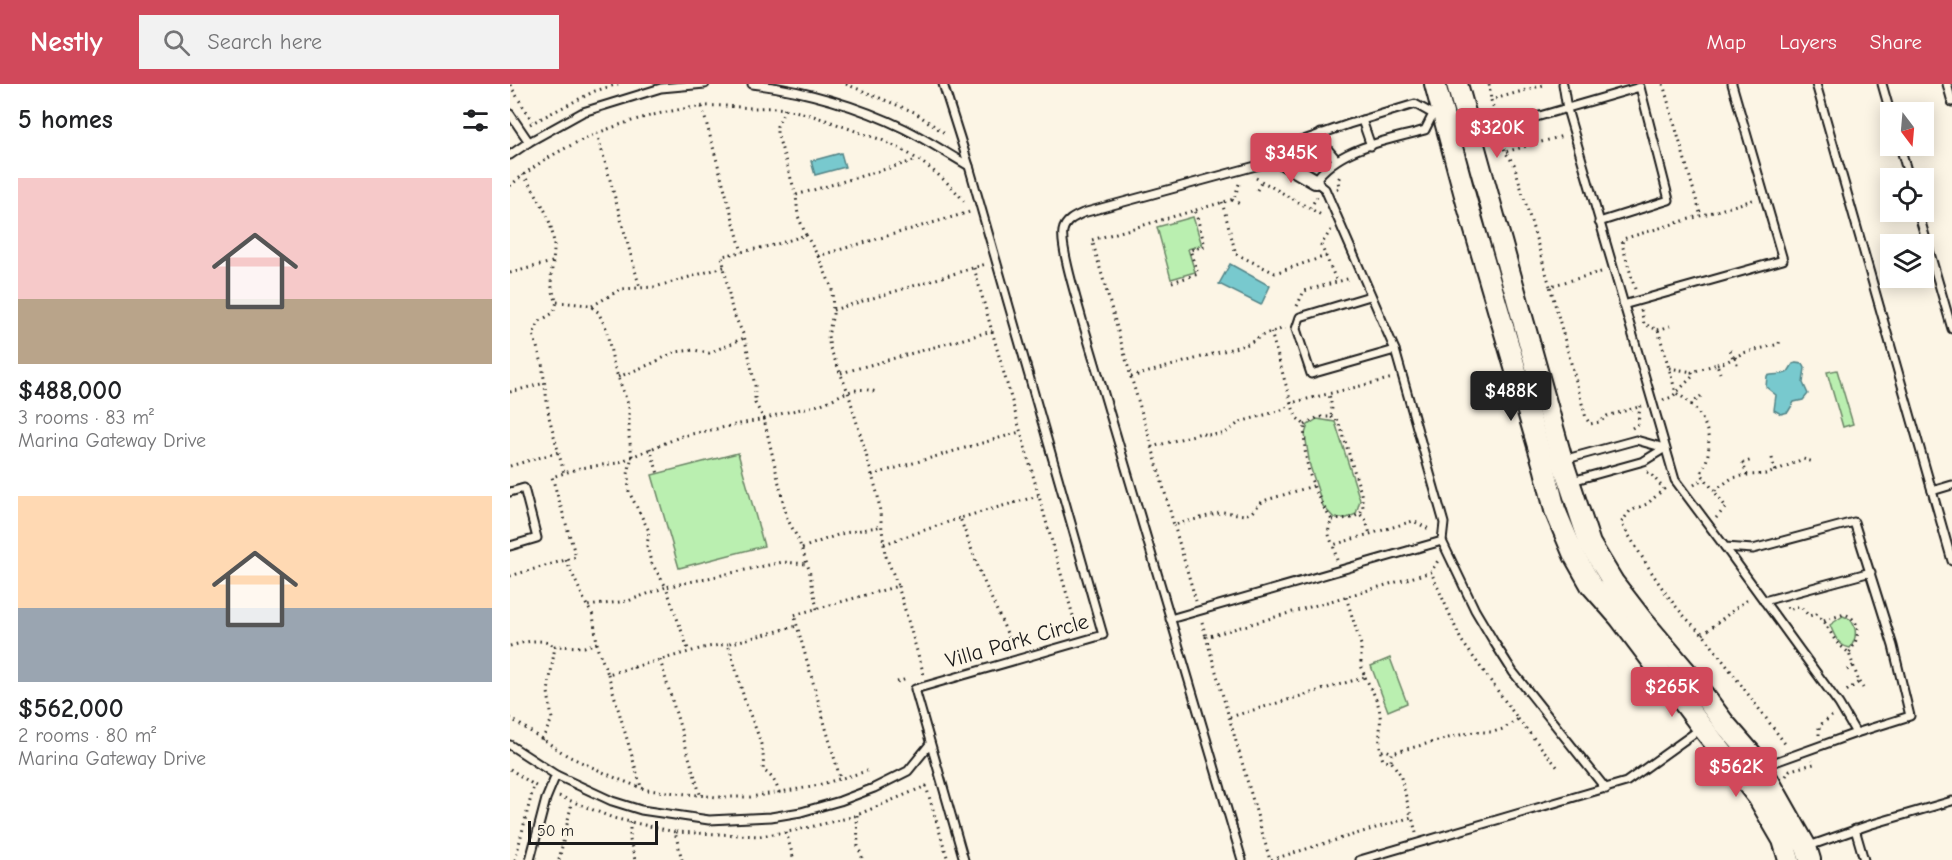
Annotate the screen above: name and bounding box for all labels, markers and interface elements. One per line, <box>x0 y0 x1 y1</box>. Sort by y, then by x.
search box <box>139 15 559 69</box>
text: Nestly <box>30 26 103 58</box>
icon: search <box>160 26 193 59</box>
text: Search here <box>208 29 322 55</box>
text: Map <box>1707 30 1746 54</box>
text: Layers <box>1779 30 1837 54</box>
text: Share <box>1870 30 1922 54</box>
north arrow <box>1880 102 1934 156</box>
map controls <box>1880 102 1934 288</box>
icon: filters <box>459 104 492 137</box>
text: 5 homes <box>18 105 113 135</box>
pin: $320K <box>1455 108 1539 159</box>
text: $320K <box>1470 116 1524 139</box>
pin: $345K <box>1249 133 1333 184</box>
text: $345K <box>1264 141 1318 164</box>
button: locate <box>1880 168 1934 222</box>
icon: home <box>201 217 309 325</box>
button: layers <box>1880 234 1934 288</box>
pin: $488K <box>1469 371 1553 422</box>
text: $488,000 <box>18 376 122 406</box>
text: $488K <box>1484 379 1538 402</box>
text: 3 rooms · 83 m² <box>18 406 154 429</box>
text: Marina Gateway Drive <box>18 429 206 452</box>
icon: home <box>201 535 309 643</box>
street label: Villa Park Circle <box>942 608 1092 674</box>
pin: $265K <box>1630 667 1714 718</box>
text: $265K <box>1645 675 1699 698</box>
text: $562,000 <box>18 694 124 724</box>
text: 2 rooms · 80 m² <box>18 724 156 747</box>
text: Marina Gateway Drive <box>18 747 206 770</box>
pin: $562K <box>1694 747 1778 798</box>
text: $562K <box>1709 755 1763 778</box>
scale bar <box>528 818 658 846</box>
text: 50 m <box>537 822 574 840</box>

